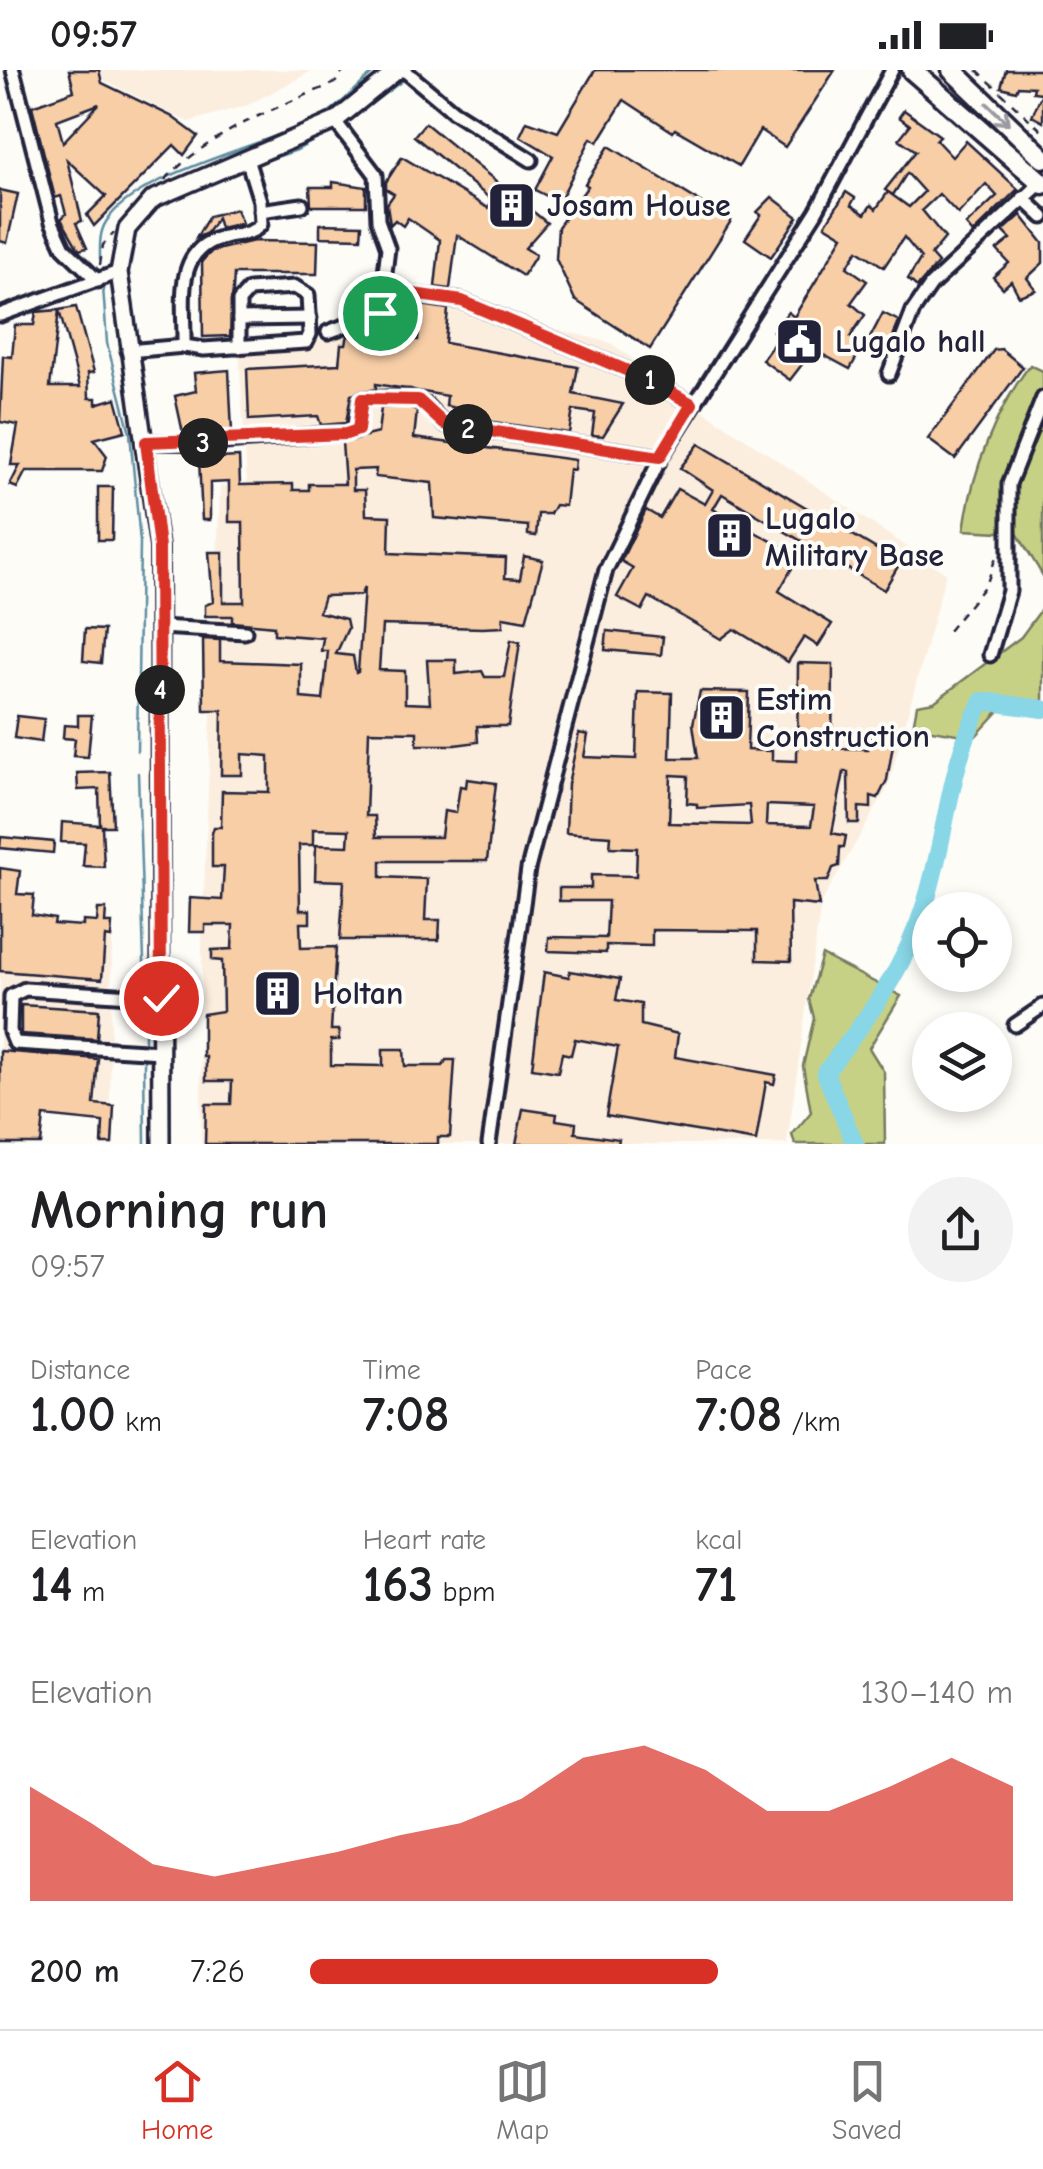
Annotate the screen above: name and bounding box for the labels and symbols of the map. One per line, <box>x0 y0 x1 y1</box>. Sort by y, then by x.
one-way arrow <box>985 101 1009 125</box>
building icon: Josam House <box>486 179 538 231</box>
place label: Josam House <box>547 187 731 224</box>
pin <box>338 271 423 356</box>
public building icon: Lugalo hall <box>774 315 826 367</box>
place label: Lugalo hall <box>835 323 986 360</box>
pin: 1 <box>625 355 675 405</box>
pin: 2 <box>443 404 493 454</box>
pin: 3 <box>178 418 228 468</box>
place label: Lugalo Military Base <box>765 500 944 574</box>
building icon: Lugalo Military Base <box>704 510 756 562</box>
pin: 4 <box>135 665 185 715</box>
place label: Estim Construction <box>756 681 930 755</box>
building icon: Estim Construction <box>695 691 747 743</box>
pin <box>119 956 204 1041</box>
building icon: Holtan <box>252 967 304 1019</box>
place label: Holtan <box>313 975 403 1012</box>

